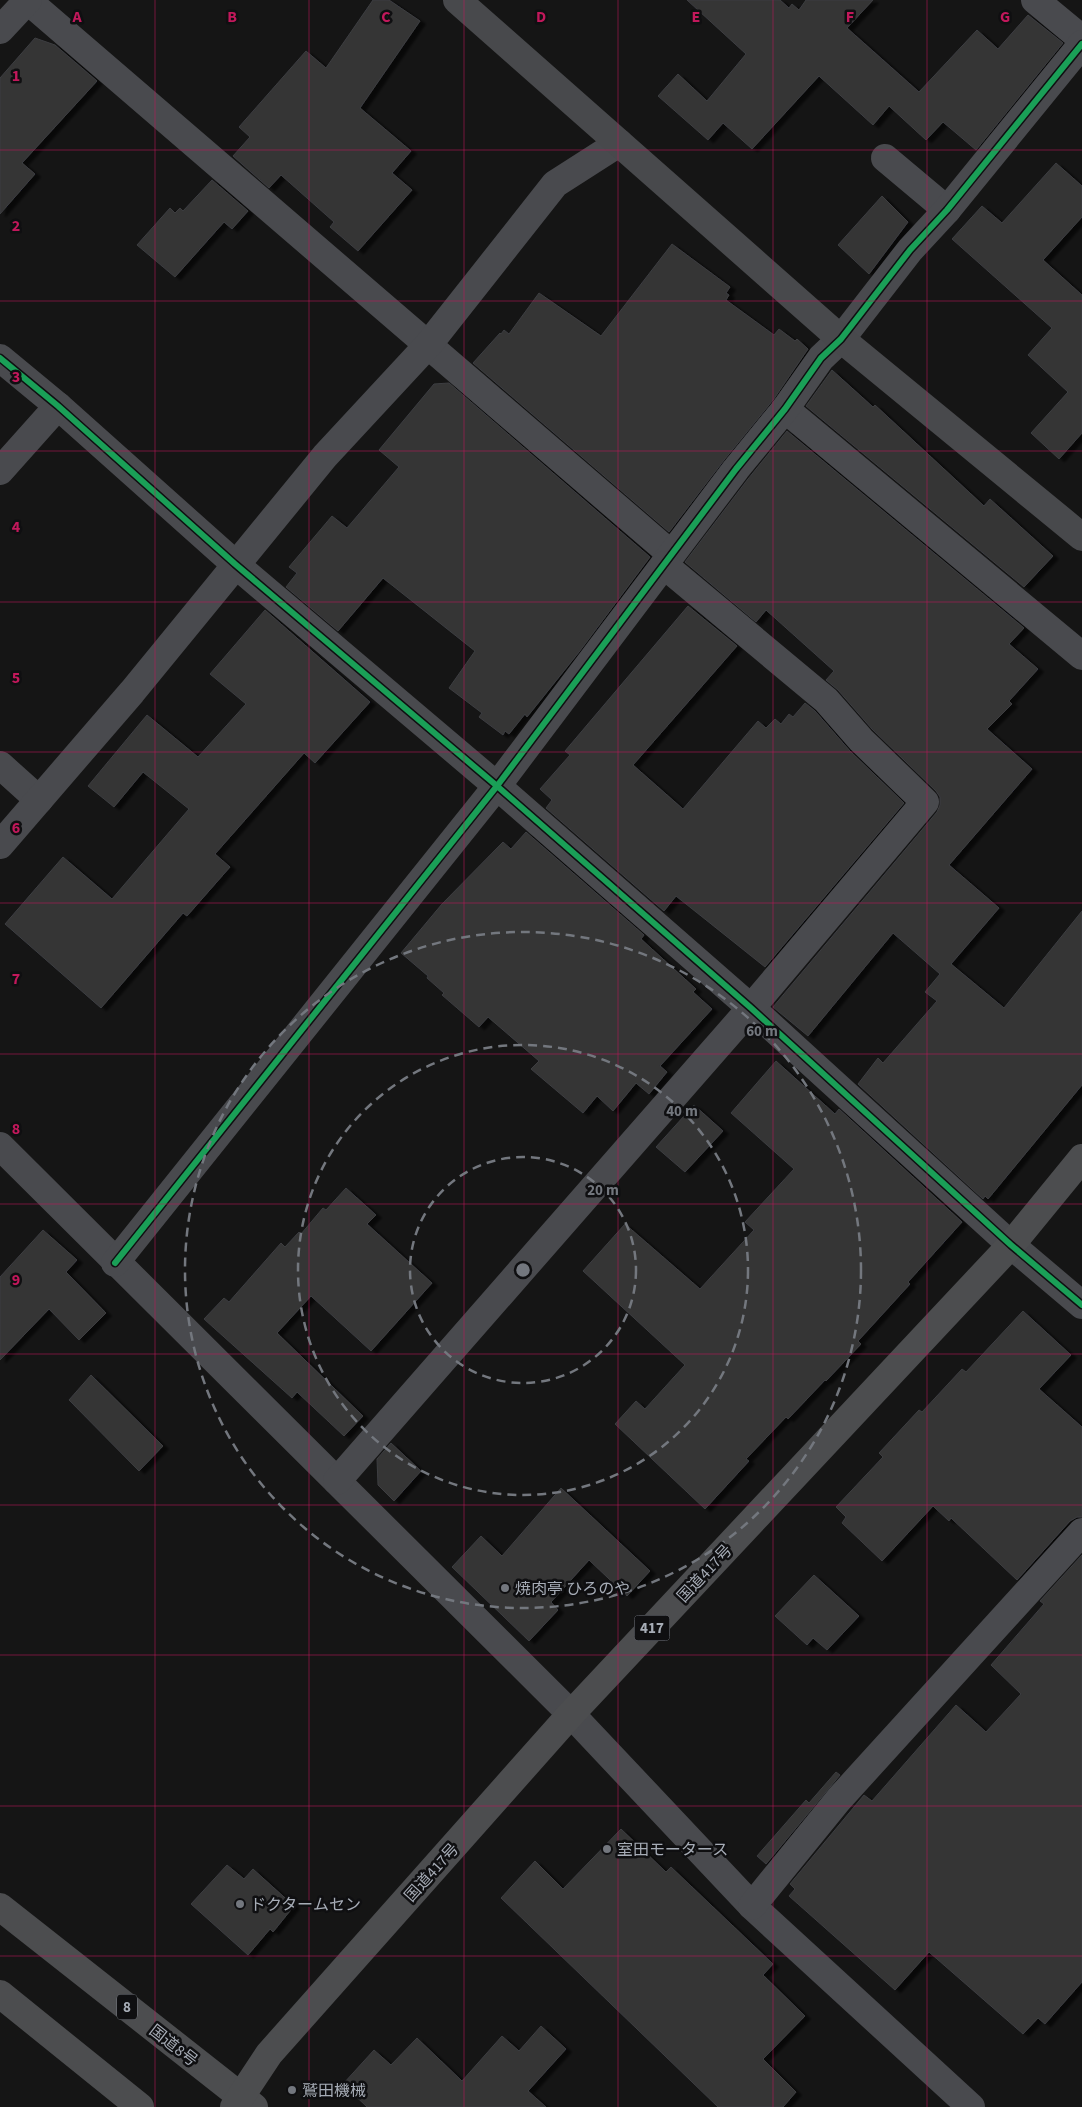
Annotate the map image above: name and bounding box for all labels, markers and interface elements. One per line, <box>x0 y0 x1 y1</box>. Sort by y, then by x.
text: A <box>71 6 82 28</box>
text: B <box>227 6 237 28</box>
text: C <box>381 6 391 28</box>
text: D <box>536 6 546 28</box>
text: E <box>692 6 700 28</box>
text: F <box>846 6 854 28</box>
text: G <box>1000 6 1010 28</box>
text: 1 <box>12 65 20 87</box>
text: 2 <box>12 215 20 237</box>
text: 3 <box>12 366 20 388</box>
text: 4 <box>12 516 21 538</box>
text: 5 <box>12 667 20 689</box>
text: 6 <box>12 817 20 839</box>
text: 7 <box>12 968 20 990</box>
text: 60 m <box>746 1021 778 1042</box>
text: 40 m <box>666 1101 698 1122</box>
text: 8 <box>12 1118 20 1140</box>
text: 20 m <box>587 1180 619 1201</box>
centre of rings <box>514 1261 532 1279</box>
text: 9 <box>12 1269 20 1291</box>
street label: 国道417号 <box>672 1540 737 1607</box>
place label: 焼肉亭 ひろのや <box>515 1578 630 1600</box>
marker: 焼肉亭 ひろのや <box>499 1582 511 1594</box>
road number: 417 <box>634 1616 670 1640</box>
street label: 国道417号 <box>400 1839 464 1907</box>
place label: 室田モータース <box>617 1839 728 1861</box>
marker: 室田モータース <box>601 1843 613 1855</box>
place label: ドクタームセン <box>250 1894 361 1916</box>
marker: ドクタームセン <box>234 1898 246 1910</box>
road number: 8 <box>117 1994 137 2020</box>
street label: 国道8号 <box>145 2020 202 2072</box>
place label: 鷲田機械 <box>302 2080 366 2102</box>
marker: 鷲田機械 <box>286 2084 298 2096</box>

